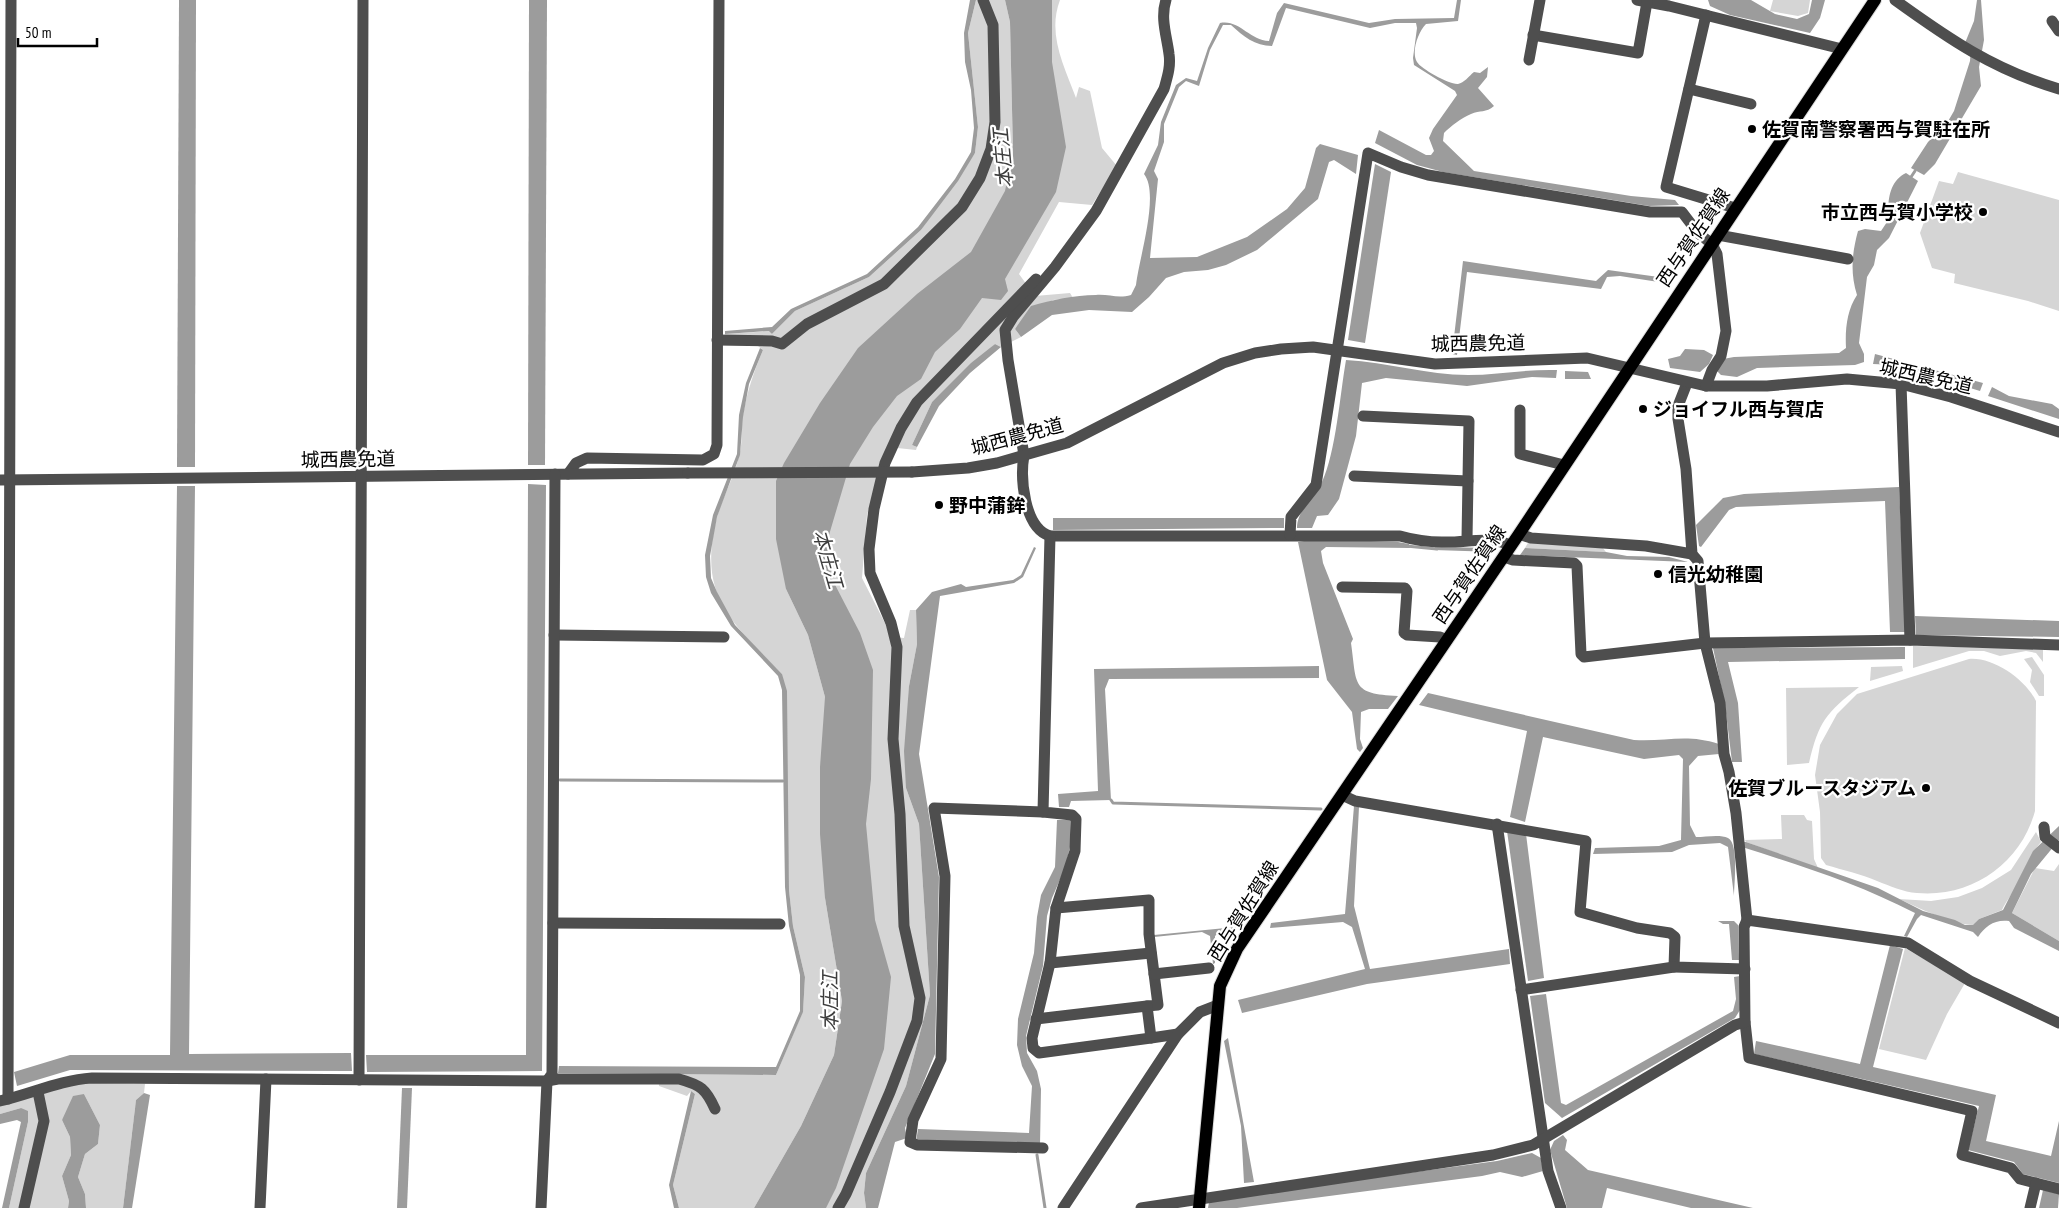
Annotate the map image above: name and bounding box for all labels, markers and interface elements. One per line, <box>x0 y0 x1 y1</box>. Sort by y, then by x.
scale bar <box>18 15 96 47</box>
text: 50 m <box>25 23 51 42</box>
place label: 佐賀南警察署西与賀駐在所 <box>1762 117 1990 141</box>
marker: 佐賀南警察署西与賀駐在所 <box>1746 123 1758 135</box>
water label: 本庄江 <box>987 125 1019 189</box>
street label: 西与賀佐賀線 <box>1651 183 1735 291</box>
place label: 市立西与賀小学校 <box>1821 200 1973 224</box>
marker: 市立西与賀小学校 <box>1977 206 1989 218</box>
street label: 城西農免道 <box>1430 330 1526 356</box>
street label: 城西農免道 <box>1877 354 1975 398</box>
place label: ジョイフル西与賀店 <box>1653 397 1824 421</box>
marker: ジョイフル西与賀店 <box>1637 403 1649 415</box>
street label: 城西農免道 <box>968 412 1066 460</box>
street label: 城西農免道 <box>300 446 396 472</box>
place label: 野中蒲鉾 <box>949 493 1026 517</box>
marker: 野中蒲鉾 <box>933 499 945 511</box>
street label: 西与賀佐賀線 <box>1427 520 1511 628</box>
water label: 本庄江 <box>807 527 849 593</box>
place label: 信光幼稚園 <box>1668 562 1763 586</box>
marker: 信光幼稚園 <box>1652 568 1664 580</box>
place label: 佐賀ブルースタジアム <box>1728 776 1916 800</box>
marker: 佐賀ブルースタジアム <box>1920 782 1932 794</box>
street label: 西与賀佐賀線 <box>1203 856 1283 966</box>
water label: 本庄江 <box>817 969 843 1031</box>

